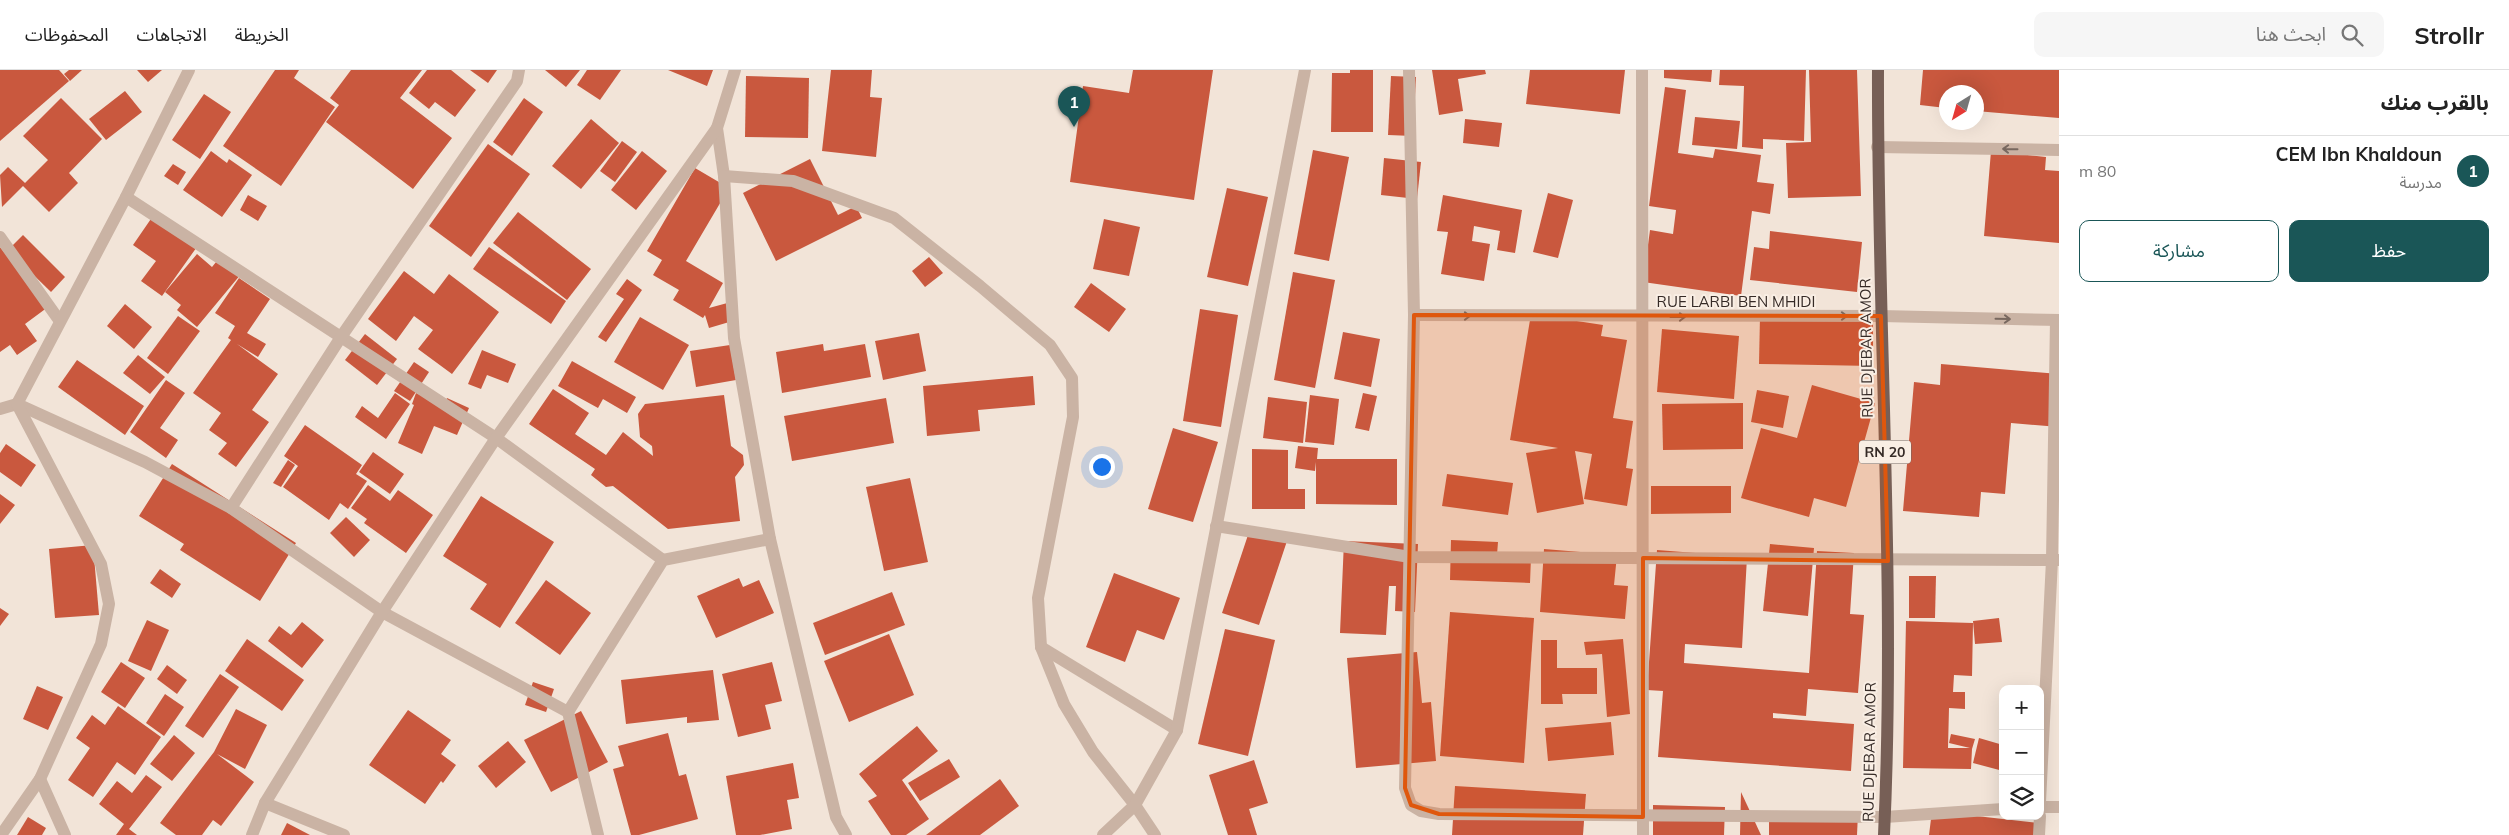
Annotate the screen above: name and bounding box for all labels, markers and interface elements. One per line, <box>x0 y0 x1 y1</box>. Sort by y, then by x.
search box <box>2034 12 2384 57</box>
text: Strollr <box>2414 20 2484 50</box>
icon: search <box>2338 21 2366 49</box>
text: ابحث هنا <box>2256 22 2326 46</box>
text: المحفوظات <box>25 23 109 46</box>
text: الاتجاهات <box>137 23 207 46</box>
text: الخريطة <box>235 23 289 46</box>
north arrow <box>1939 85 1984 130</box>
pin: 1 <box>1058 86 1090 127</box>
text: بالقرب منك <box>2381 89 2489 115</box>
text: CEM Ibn Khaldoun <box>2275 142 2442 166</box>
one-way arrow <box>2003 144 2019 154</box>
text: 80 m <box>2079 161 2116 181</box>
text: 1 <box>2468 161 2478 181</box>
text: مدرسة <box>2399 172 2442 192</box>
button: مشاركة <box>2079 220 2279 282</box>
button: حفظ <box>2289 220 2489 282</box>
street label: RUE DJEBAR AMOR <box>1855 278 1877 418</box>
street label: RUE LARBI BEN MHIDI <box>1657 292 1815 311</box>
one-way arrow <box>1454 311 1470 321</box>
one-way arrow <box>1832 311 1848 321</box>
one-way arrow <box>1669 312 1685 322</box>
one-way arrow <box>1994 314 2010 324</box>
road number: RN 20 <box>1859 441 1911 464</box>
your location <box>1089 454 1115 480</box>
street label: RUE DJEBAR AMOR <box>1858 682 1880 822</box>
map controls <box>1999 685 2044 820</box>
button: + <box>1999 685 2044 730</box>
button: − <box>1999 730 2044 775</box>
button: layers <box>1999 775 2044 820</box>

